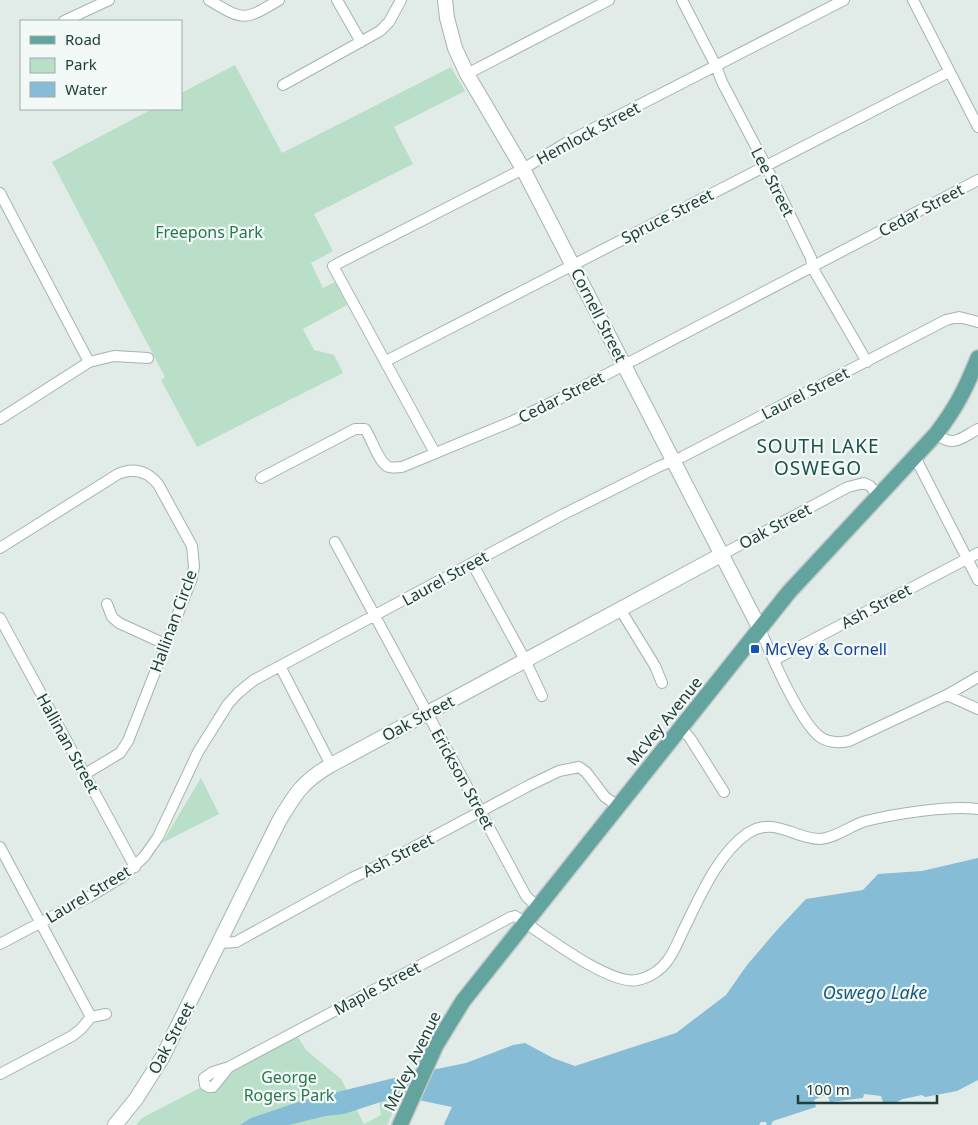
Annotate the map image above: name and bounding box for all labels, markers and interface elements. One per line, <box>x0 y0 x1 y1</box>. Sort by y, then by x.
legend <box>20 20 182 110</box>
text: Road <box>65 29 101 49</box>
text: Park <box>65 54 97 74</box>
text: Water <box>65 79 107 99</box>
street label: Hemlock Street <box>532 96 644 170</box>
street label: Lee Street <box>746 143 800 221</box>
street label: Cedar Street <box>875 178 968 242</box>
street label: Spruce Street <box>617 183 717 249</box>
park label: Freepons Park <box>155 221 263 243</box>
street label: Cornell Street <box>566 264 632 366</box>
street label: Laurel Street <box>757 361 853 424</box>
street label: Cedar Street <box>514 366 608 428</box>
district label: SOUTH LAKE OSWEGO <box>756 433 880 481</box>
street label: Oak Street <box>735 498 815 554</box>
street label: Laurel Street <box>398 545 492 611</box>
street label: Hallinan Circle <box>144 567 202 675</box>
street label: Ash Street <box>837 578 915 634</box>
place label: McVey & Cornell <box>765 638 887 660</box>
marker: McVey & Cornell <box>749 643 761 655</box>
street label: McVey Avenue <box>621 672 707 770</box>
street label: Hallinan Street <box>32 689 105 797</box>
street label: Oak Street <box>378 690 458 746</box>
street label: Erickson Street <box>426 725 500 833</box>
street label: Ash Street <box>359 828 437 882</box>
street label: Laurel Street <box>41 860 135 928</box>
street label: Maple Street <box>330 956 424 1020</box>
water label: Oswego Lake <box>823 980 927 1004</box>
street label: Oak Street <box>143 998 199 1078</box>
street label: McVey Avenue <box>378 1007 446 1115</box>
park label: George Rogers Park <box>244 1066 335 1106</box>
scale bar <box>798 1072 937 1104</box>
text: 100 m <box>806 1079 850 1099</box>

